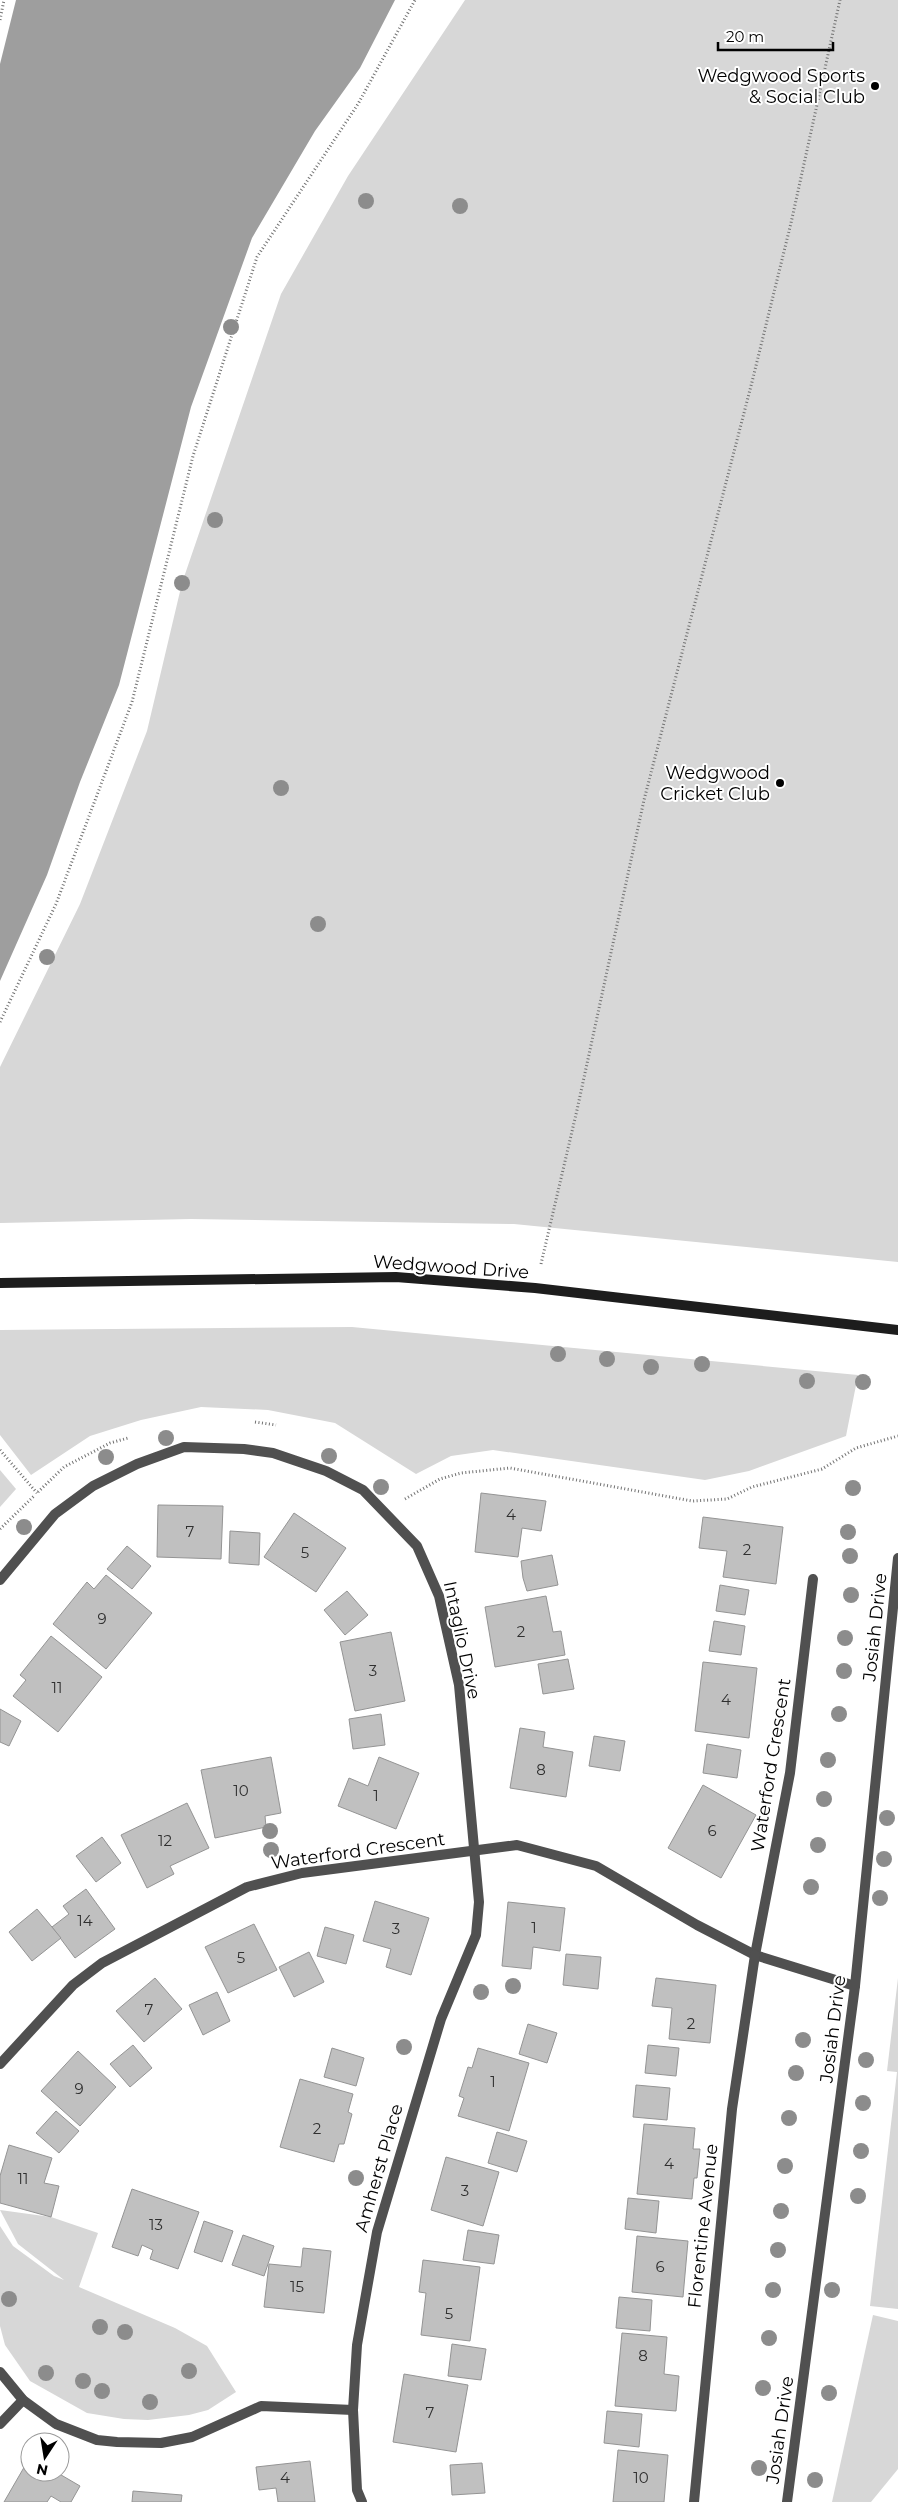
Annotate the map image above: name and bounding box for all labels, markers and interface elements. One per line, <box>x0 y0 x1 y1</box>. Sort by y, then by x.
scale bar <box>718 20 833 52</box>
text: 20 m <box>726 27 764 46</box>
place label: Wedgwood Sports & Social Club <box>697 65 865 108</box>
marker: Wedgwood Sports & Social Club <box>869 80 881 92</box>
place label: Wedgwood Cricket Club <box>660 762 770 805</box>
marker: Wedgwood Cricket Club <box>774 777 786 789</box>
street label: Wedgwood Drive <box>372 1251 530 1283</box>
house number: 4 <box>506 1505 516 1524</box>
house number: 7 <box>186 1522 195 1541</box>
house number: 2 <box>743 1540 751 1559</box>
house number: 5 <box>301 1543 309 1562</box>
street label: Josiah Drive <box>858 1572 892 1683</box>
street label: Intaglio Drive <box>439 1579 485 1701</box>
house number: 9 <box>97 1609 107 1628</box>
house number: 2 <box>517 1622 525 1641</box>
house number: 3 <box>369 1661 377 1680</box>
street label: Waterford Crescent <box>746 1677 796 1853</box>
house number: 11 <box>52 1678 62 1697</box>
house number: 4 <box>721 1690 731 1709</box>
house number: 8 <box>536 1760 546 1779</box>
house number: 10 <box>233 1781 249 1800</box>
house number: 1 <box>373 1786 379 1805</box>
house number: 6 <box>707 1821 717 1840</box>
street label: Waterford Crescent <box>270 1828 446 1874</box>
house number: 12 <box>158 1831 172 1850</box>
house number: 14 <box>77 1911 93 1930</box>
house number: 1 <box>531 1918 537 1937</box>
house number: 3 <box>392 1919 400 1938</box>
house number: 5 <box>237 1948 245 1967</box>
street label: Josiah Drive <box>815 1974 851 2085</box>
house number: 7 <box>145 2000 154 2019</box>
house number: 2 <box>687 2014 695 2033</box>
house number: 1 <box>490 2072 496 2091</box>
house number: 9 <box>74 2079 84 2098</box>
street label: Amherst Place <box>350 2101 408 2235</box>
house number: 2 <box>313 2119 321 2138</box>
street label: Florentine Avenue <box>683 2142 723 2309</box>
house number: 4 <box>664 2154 674 2173</box>
house number: 11 <box>18 2169 28 2188</box>
house number: 3 <box>461 2181 469 2200</box>
house number: 13 <box>149 2215 163 2234</box>
house number: 6 <box>655 2257 665 2276</box>
house number: 15 <box>290 2277 304 2296</box>
house number: 5 <box>445 2304 453 2323</box>
house number: 8 <box>638 2346 648 2365</box>
street label: Josiah Drive <box>761 2375 798 2486</box>
house number: 7 <box>426 2403 435 2422</box>
north arrow <box>20 2432 70 2482</box>
text: N <box>35 2460 50 2480</box>
house number: 4 <box>280 2468 290 2487</box>
house number: 10 <box>633 2468 649 2487</box>

